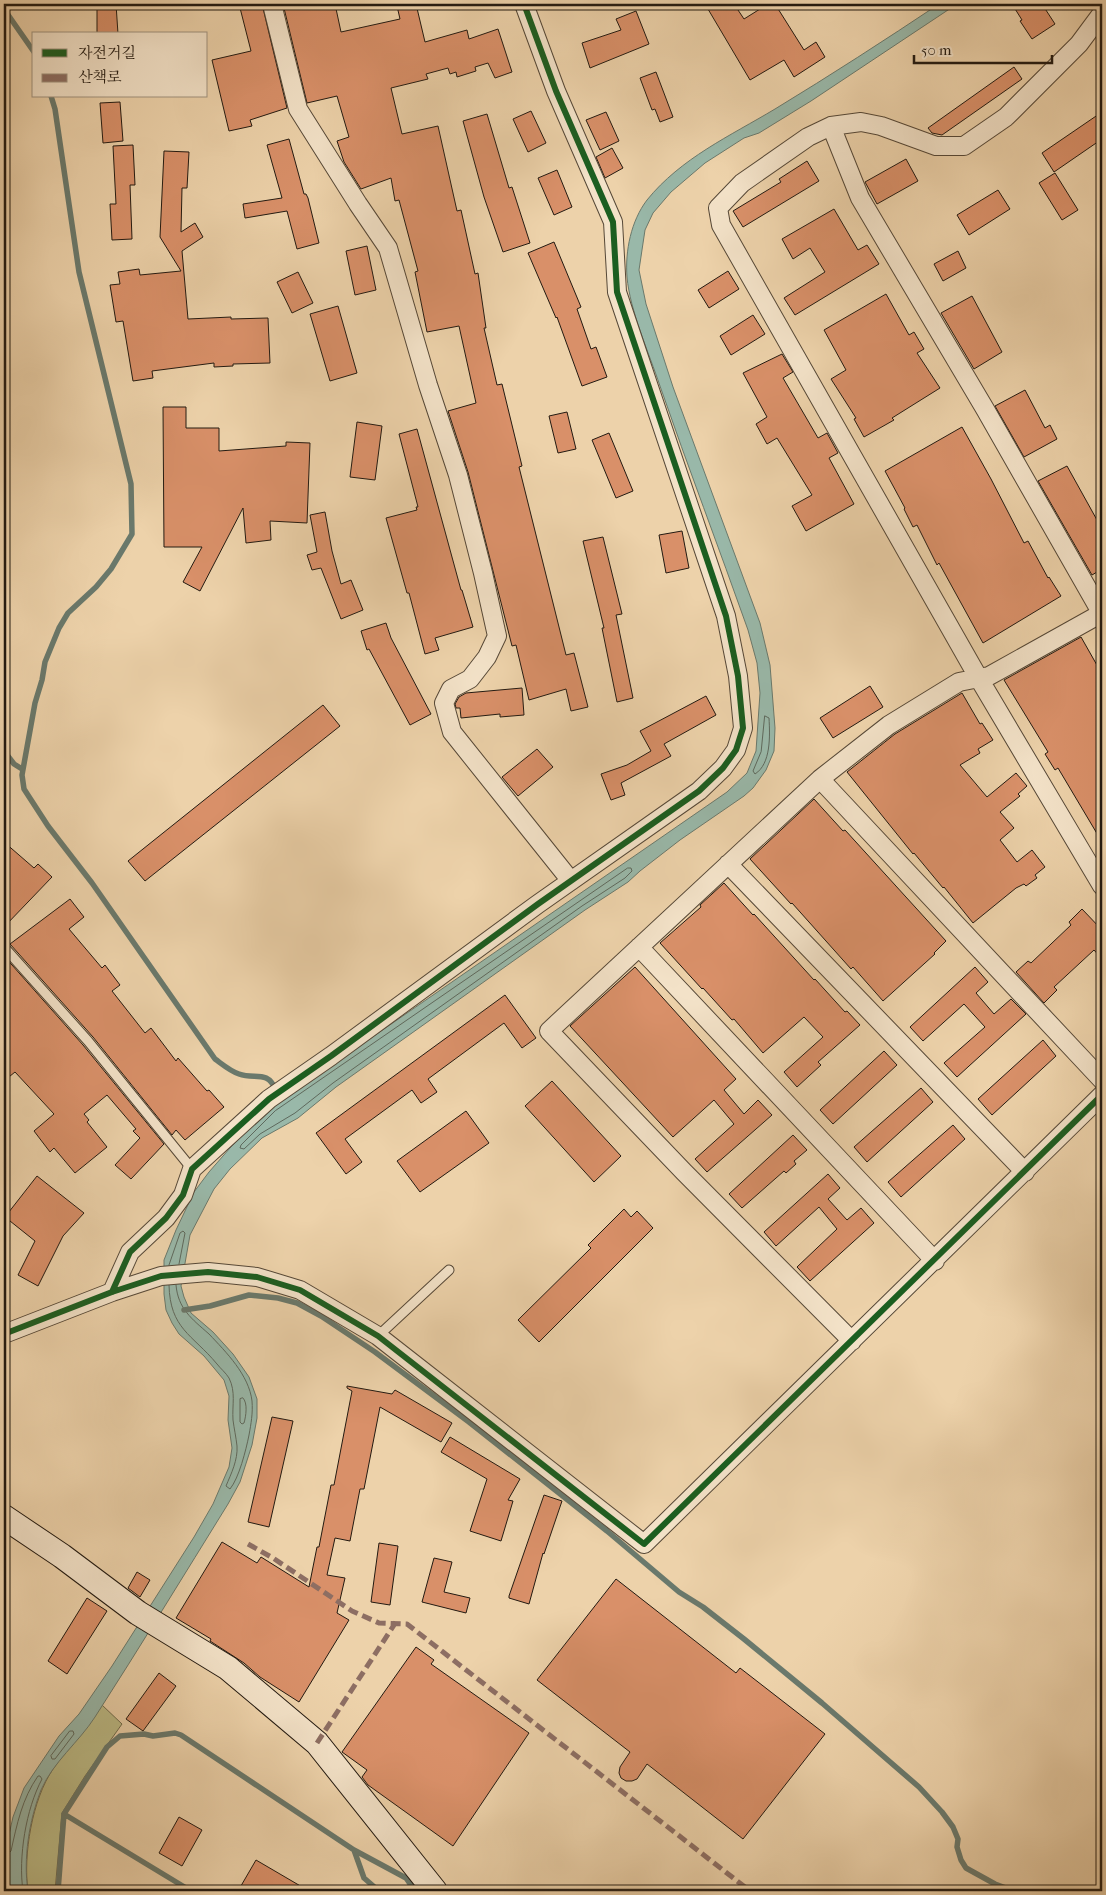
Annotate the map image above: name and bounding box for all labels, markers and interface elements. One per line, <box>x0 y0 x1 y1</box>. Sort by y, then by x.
legend <box>32 32 208 98</box>
scale bar <box>914 32 1051 64</box>
text: 50 m <box>921 41 952 59</box>
text: 자전거길 <box>78 44 136 62</box>
text: 산책로 <box>78 68 122 86</box>

